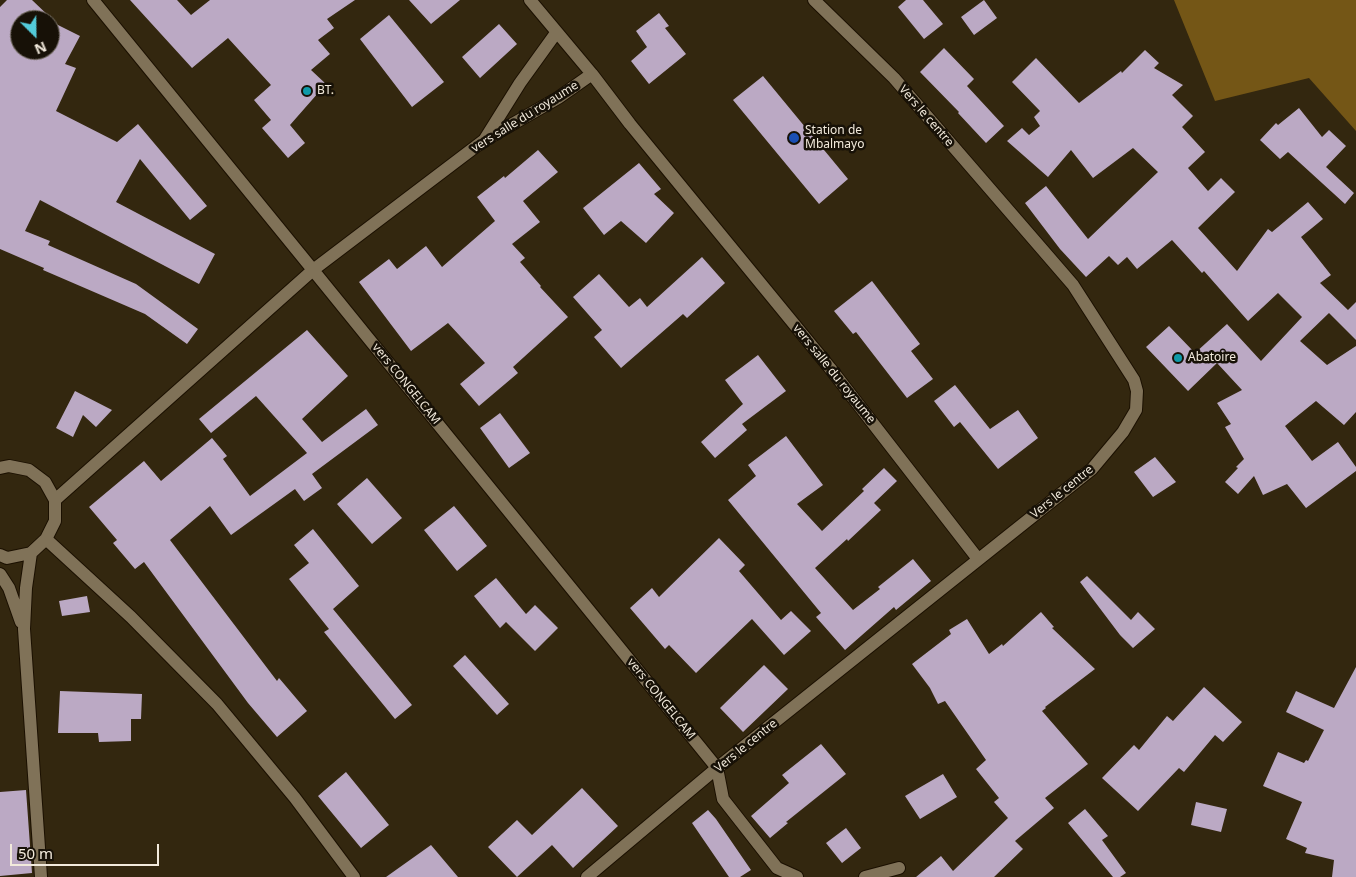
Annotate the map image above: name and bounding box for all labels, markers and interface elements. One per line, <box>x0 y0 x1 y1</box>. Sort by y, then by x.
north arrow <box>10 10 60 60</box>
text: N <box>32 37 50 59</box>
street label: vers salle du royaume <box>469 78 581 156</box>
street label: Vers le centre <box>896 82 956 150</box>
place label: BT. <box>317 84 334 98</box>
marker: BT. <box>301 85 313 97</box>
place label: Station de Mbalmayo <box>805 124 864 152</box>
marker: Station de Mbalmayo <box>787 131 801 145</box>
street label: vers salle du royaume <box>790 322 878 426</box>
street label: vers CONGELCAM <box>369 341 443 427</box>
place label: Abatoire <box>1188 351 1236 365</box>
marker: Abatoire <box>1172 352 1184 364</box>
street label: Vers le centre <box>1028 462 1096 522</box>
street label: vers CONGELCAM <box>624 656 698 742</box>
street label: Vers le centre <box>712 716 780 776</box>
scale bar <box>12 834 161 866</box>
text: 50 m <box>18 843 53 863</box>

